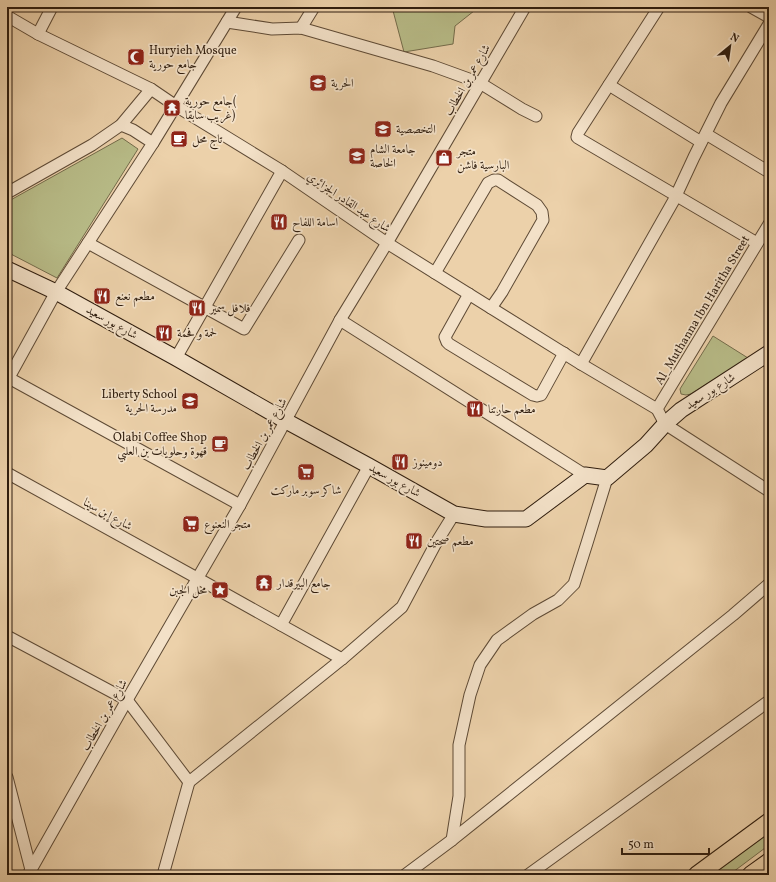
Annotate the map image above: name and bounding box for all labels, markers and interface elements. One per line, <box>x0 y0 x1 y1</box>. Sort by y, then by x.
north arrow <box>710 26 750 66</box>
text: N <box>727 30 741 47</box>
street label: شارع عمر بن الخطاب <box>441 42 497 120</box>
place label: Huryieh Mosque جامع حورية <box>149 43 237 75</box>
mosque icon: Huryieh Mosque جامع حورية <box>126 47 146 67</box>
school or university icon: الحرية <box>308 73 328 93</box>
place label: الحرية <box>331 76 354 92</box>
place label: جامع حورية( غريب سابقا) <box>185 94 237 124</box>
temple icon: جامع حورية( غريب سابقا) <box>162 98 182 118</box>
school or university icon: التخصصية <box>373 119 393 139</box>
place label: التخصصية <box>396 122 436 138</box>
cafe icon: تاج محل <box>169 129 189 149</box>
place label: تاج محل <box>192 132 223 150</box>
place label: جامعة الشام الخاصة <box>370 142 416 172</box>
place label: متجر البارسية فاشن <box>455 144 510 174</box>
school or university icon: جامعة الشام الخاصة <box>347 146 367 166</box>
shop icon: متجر البارسية فاشن <box>434 148 454 168</box>
street label: شارع عبد القادر الجزائري <box>302 169 394 239</box>
restaurant icon: اسامة اللفاح <box>269 212 289 232</box>
place label: اسامة اللفاح <box>292 215 339 233</box>
street label: Al_Muthanna Ibn Haritha Street <box>652 233 754 388</box>
restaurant icon: مطعم نعنع <box>92 286 112 306</box>
place label: مطعم نعنع <box>115 289 155 307</box>
restaurant icon: فلافل سمير <box>187 298 207 318</box>
place label: فلافل سمير <box>208 301 250 317</box>
street label: شارع بور سعيد <box>82 302 140 345</box>
restaurant icon: لحمة و فحمة <box>154 323 174 343</box>
place label: لحمة و فحمة <box>177 326 217 342</box>
street label: شارع بور سعيد <box>682 370 740 416</box>
place label: Liberty School مدرسة الحرية <box>102 387 177 417</box>
school or university icon: Liberty School مدرسة الحرية <box>180 391 200 411</box>
street label: شارع عمر بن الخطاب <box>238 395 293 474</box>
restaurant icon: مطعم حارتنا <box>465 399 485 419</box>
place label: مطعم حارتنا <box>488 402 536 420</box>
place label: Olabi Coffee Shop قهوة وحلويات بن العلبي <box>113 430 207 463</box>
cafe icon: Olabi Coffee Shop قهوة وحلويات بن العلبي <box>210 434 230 454</box>
restaurant icon: دومينوز <box>390 452 410 472</box>
place label: دومينوز <box>412 455 443 471</box>
street label: شارع بور سعيد <box>365 460 423 503</box>
supermarket icon: شاكر سوبر ماركت <box>296 462 316 482</box>
place label: شاكر سوبر ماركت <box>270 483 342 499</box>
street label: شارع إبن سينا <box>79 495 135 537</box>
supermarket icon: متجر النعنوع <box>181 514 201 534</box>
place label: متجر النعنوع <box>204 517 251 535</box>
restaurant icon: مطعم صحتين <box>404 531 424 551</box>
place label: مطعم صحتين <box>427 534 474 552</box>
temple icon: جامع البيرقدار <box>254 573 274 593</box>
place label: جامع البيرقدار <box>276 576 331 594</box>
place icon: محل الجبن <box>210 580 230 600</box>
place label: محل الجبن <box>169 583 208 599</box>
street label: شارع عمر بن الخطاب <box>78 677 134 755</box>
scale bar <box>622 830 709 856</box>
text: 50 m <box>628 837 654 853</box>

